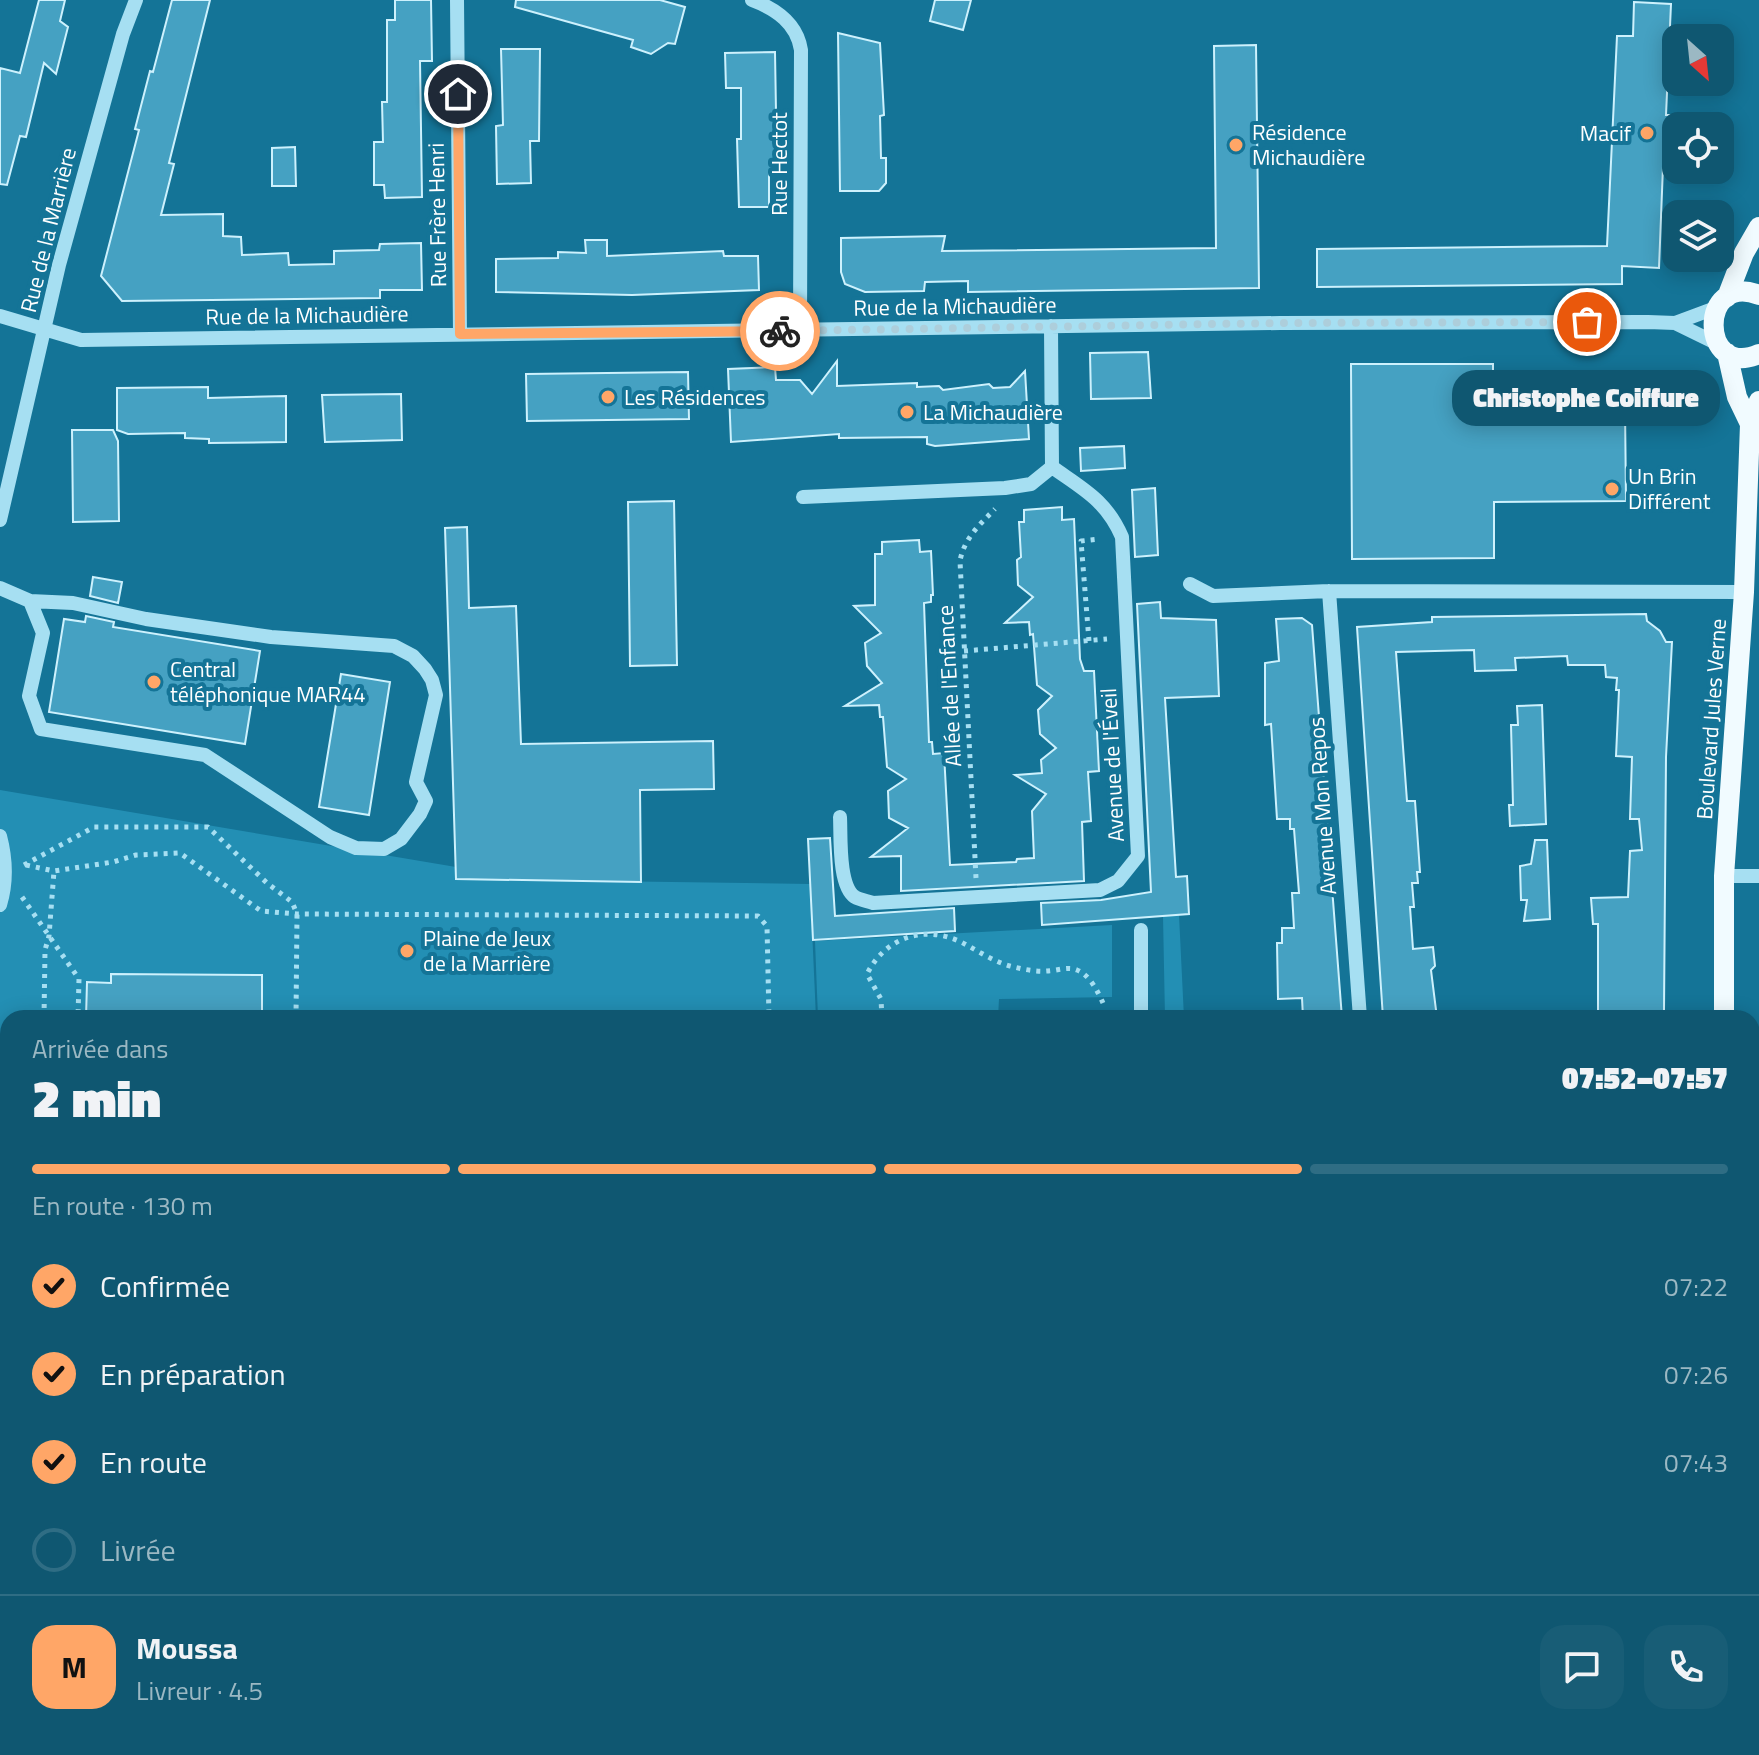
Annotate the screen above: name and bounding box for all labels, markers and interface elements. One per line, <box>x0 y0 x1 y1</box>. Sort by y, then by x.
north arrow <box>1662 24 1734 96</box>
map controls <box>1662 24 1734 272</box>
pin <box>424 60 492 128</box>
icon: home <box>436 72 480 116</box>
street label: Rue Hectot <box>762 112 796 216</box>
button: locate <box>1662 112 1734 184</box>
place label: Résidence Michaudière <box>1252 115 1365 174</box>
place label: Macif <box>1580 116 1632 150</box>
marker: Macif <box>1638 124 1656 142</box>
marker: Résidence Michaudière <box>1227 136 1245 154</box>
street label: Rue Frère Henri <box>419 143 455 287</box>
street label: Rue de la Marrière <box>11 144 85 316</box>
button: layers <box>1662 200 1734 272</box>
street label: Rue de la Michaudière <box>853 287 1057 325</box>
pin <box>1553 288 1621 356</box>
courier <box>740 291 820 371</box>
street label: Rue de la Michaudière <box>205 296 409 334</box>
icon: bag <box>1565 300 1609 344</box>
icon: bike <box>758 309 802 353</box>
callout: Christophe Coiffure <box>1453 370 1721 426</box>
text: Christophe Coiffure <box>1473 378 1699 417</box>
place label: Les Résidences <box>624 380 765 414</box>
marker: Les Résidences <box>599 388 617 406</box>
place label: La Michaudière <box>923 395 1063 429</box>
marker: La Michaudière <box>898 403 916 421</box>
place label: Un Brin Différent <box>1628 459 1711 518</box>
marker: Un Brin Différent <box>1603 480 1621 498</box>
street label: Allée de l'Enfance <box>928 604 970 768</box>
street label: Boulevard Jules Verne <box>1687 617 1735 821</box>
place label: Central téléphonique MAR44 <box>170 652 366 711</box>
marker: Central téléphonique MAR44 <box>145 673 163 691</box>
street label: Avenue de l'Éveil <box>1091 687 1133 843</box>
street label: Avenue Mon Repos <box>1299 716 1345 896</box>
place label: Plaine de Jeux de la Marrière <box>423 921 551 980</box>
marker: Plaine de Jeux de la Marrière <box>398 942 416 960</box>
text: Arrivée dans <box>32 1029 168 1068</box>
text: 07:52–07:57 <box>1562 1055 1728 1101</box>
text: 2 min <box>32 1058 161 1137</box>
text: En route · 130 m <box>32 1186 213 1225</box>
text: Confirmée <box>100 1263 230 1309</box>
icon: check <box>32 1264 76 1308</box>
text: 07:22 <box>1664 1267 1728 1306</box>
text: En préparation <box>100 1351 286 1397</box>
icon: check <box>32 1352 76 1396</box>
text: 07:26 <box>1664 1355 1728 1394</box>
text: En route <box>100 1439 207 1485</box>
icon: check <box>32 1440 76 1484</box>
text: 07:43 <box>1664 1443 1728 1482</box>
text: Livrée <box>100 1527 176 1573</box>
text: Moussa <box>136 1625 238 1671</box>
button: chat <box>1540 1625 1624 1709</box>
button: phone <box>1644 1625 1728 1709</box>
text: M <box>61 1644 87 1690</box>
text: Livreur · 4.5 <box>136 1671 263 1710</box>

